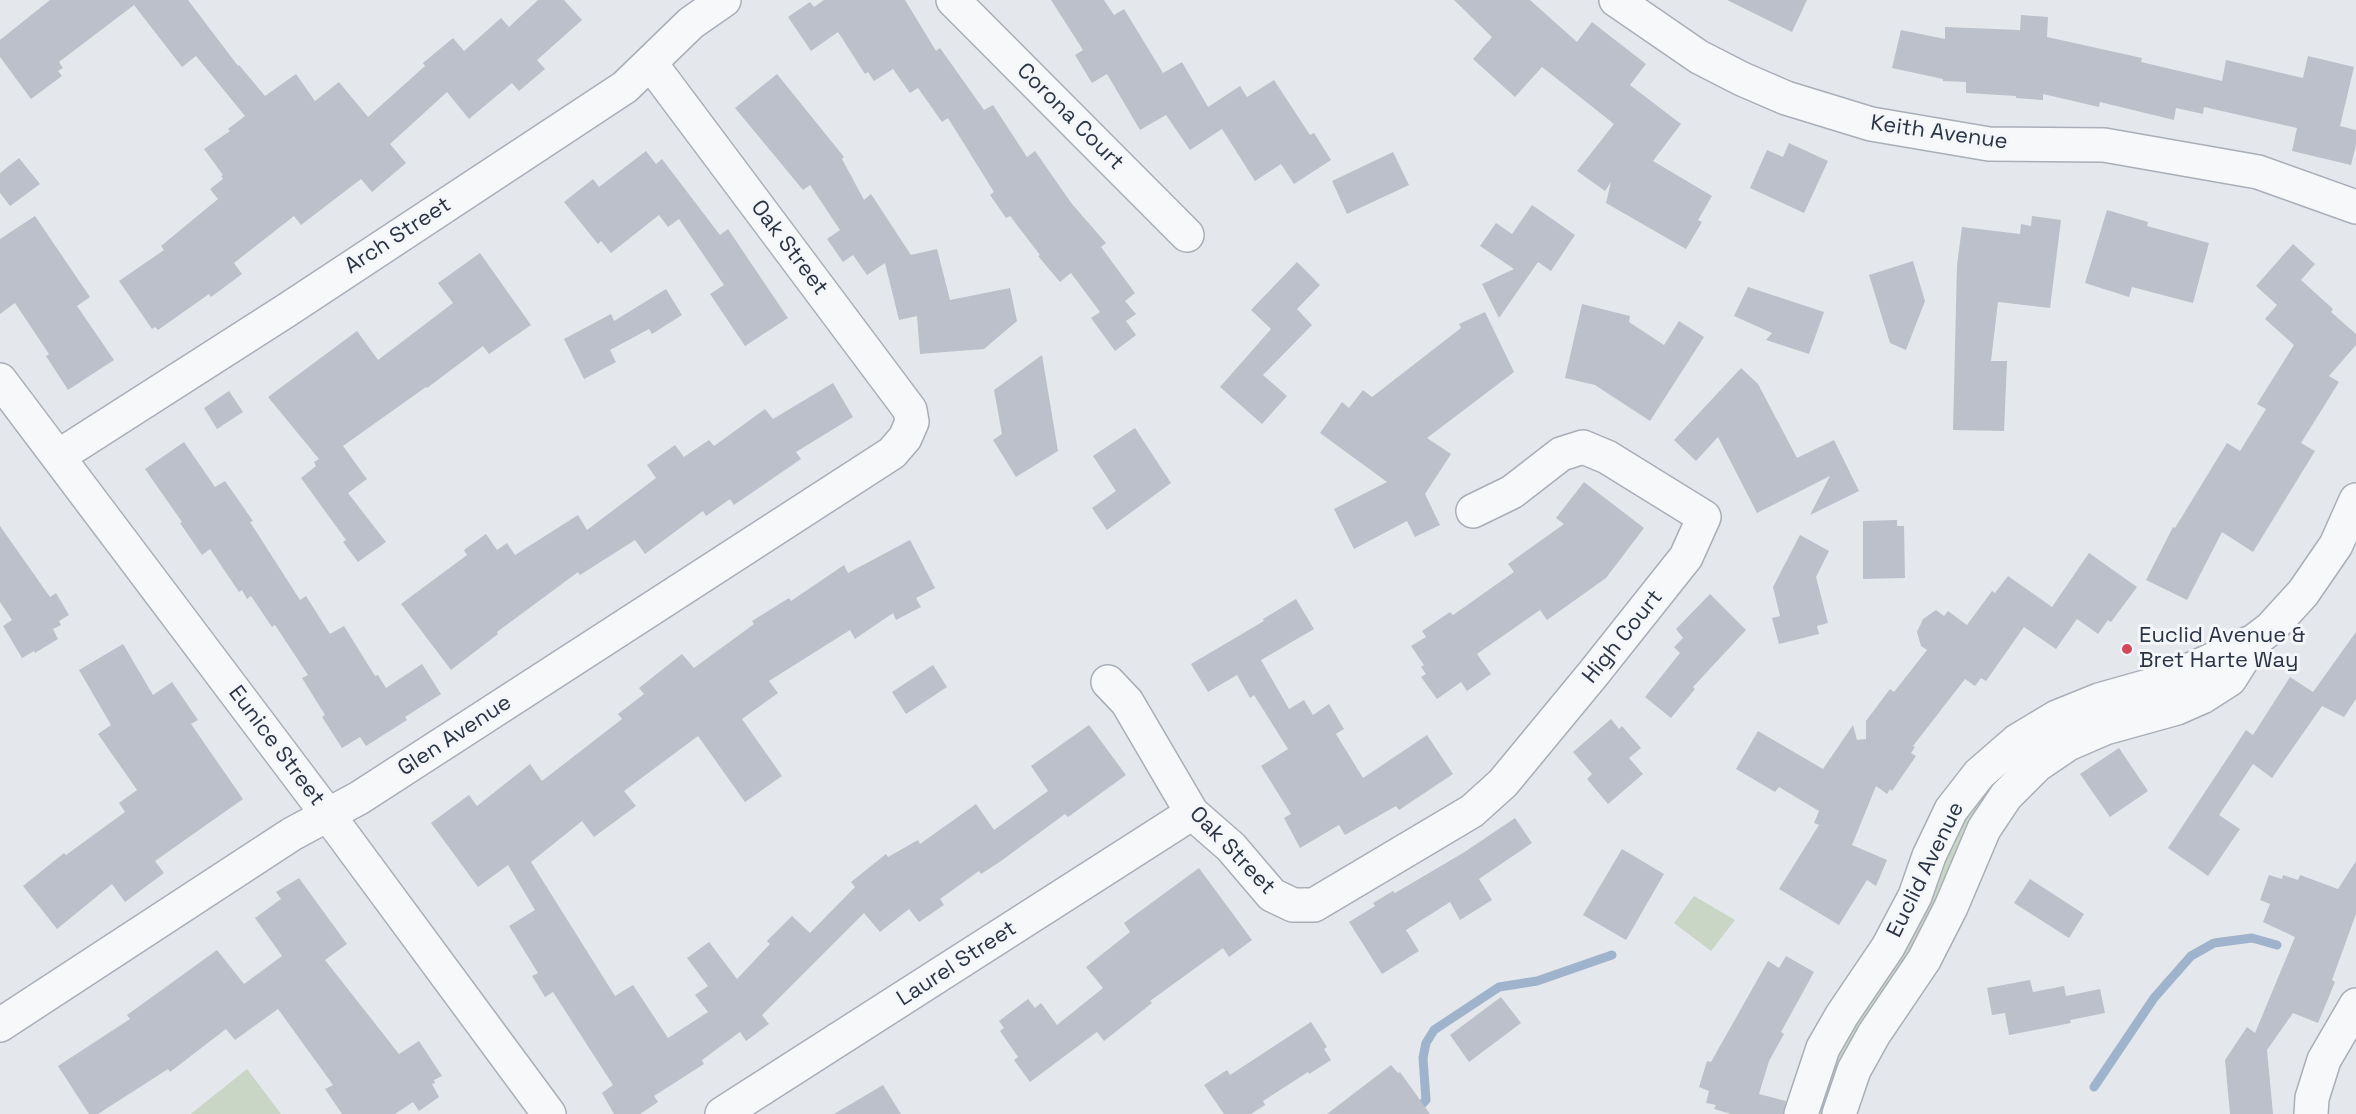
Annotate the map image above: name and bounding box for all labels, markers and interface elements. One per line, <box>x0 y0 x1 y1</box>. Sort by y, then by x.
street label: Corona Court <box>1011 58 1129 176</box>
street label: Keith Avenue <box>1869 110 2009 156</box>
street label: Arch Street <box>340 192 456 280</box>
street label: Oak Street <box>745 195 833 301</box>
street label: High Court <box>1577 585 1669 689</box>
place label: Euclid Avenue & Bret Harte Way <box>2139 623 2305 674</box>
marker: Euclid Avenue & Bret Harte Way <box>2120 642 2134 656</box>
street label: Eunice Street <box>222 681 330 811</box>
street label: Glen Avenue <box>393 690 517 782</box>
street label: Euclid Avenue <box>1882 798 1970 942</box>
street label: Oak Street <box>1184 802 1280 900</box>
street label: Laurel Street <box>892 916 1022 1012</box>

